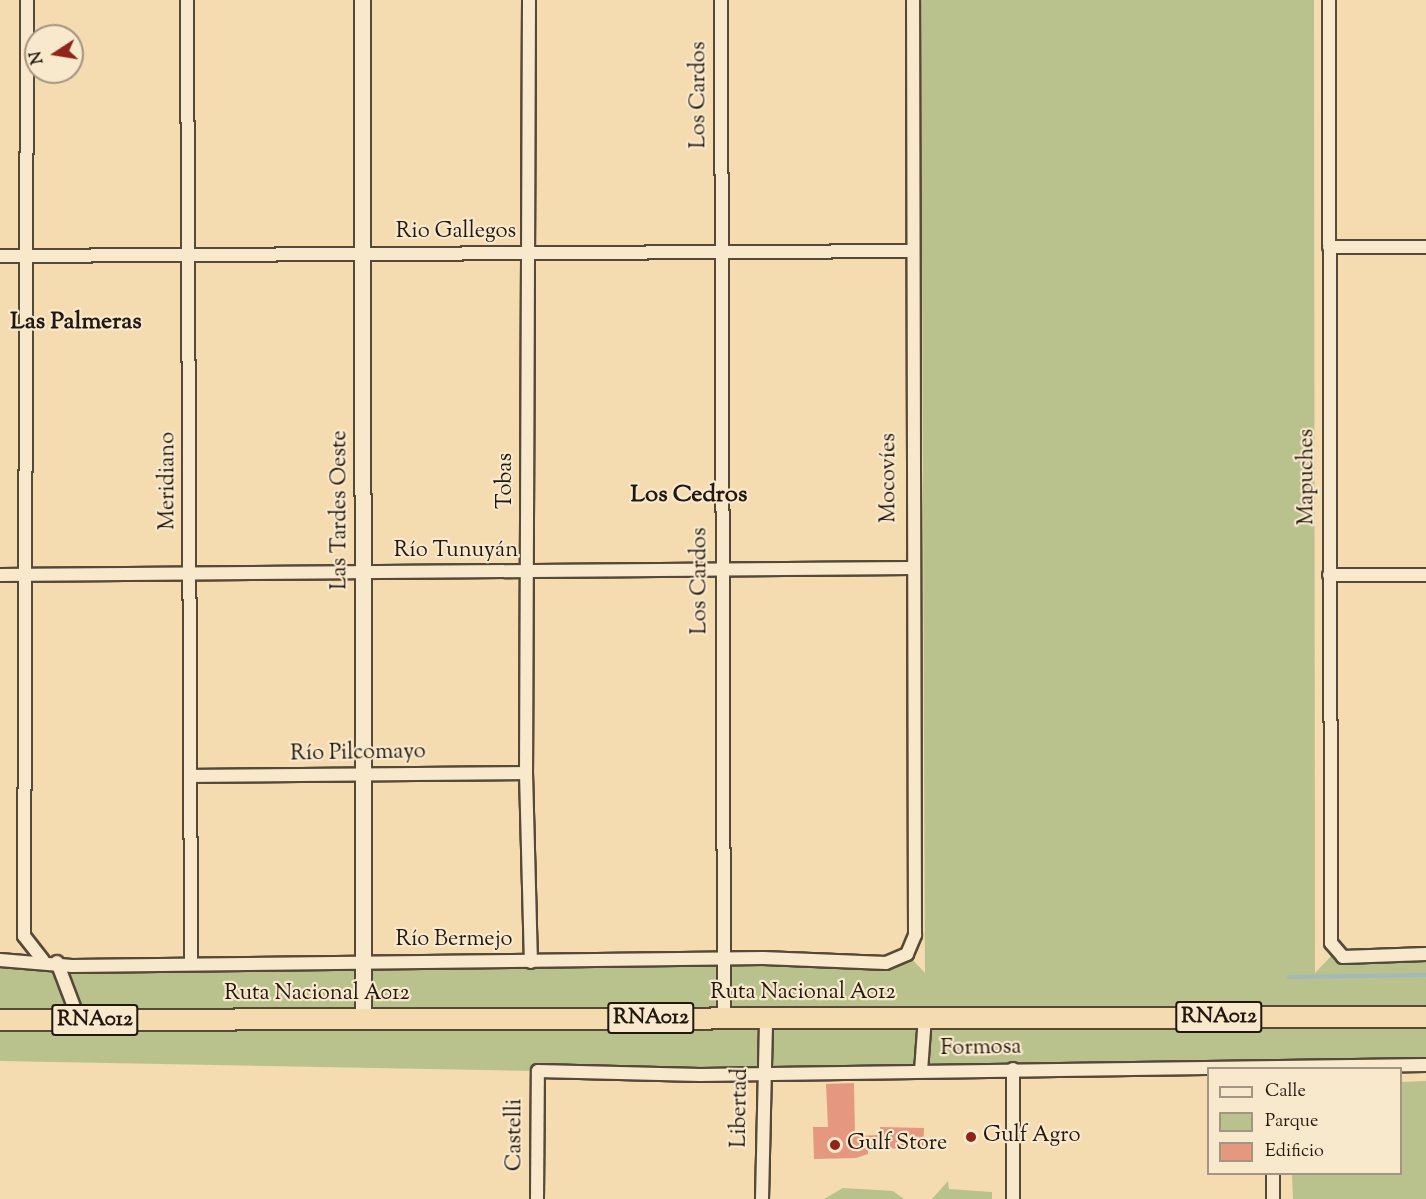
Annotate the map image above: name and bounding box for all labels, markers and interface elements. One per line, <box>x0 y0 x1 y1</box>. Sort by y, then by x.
north arrow <box>24 24 84 84</box>
street label: Los Cardos <box>687 41 713 149</box>
text: N <box>25 49 50 66</box>
street label: Rio Gallegos <box>396 220 516 246</box>
district label: Las Palmeras <box>10 309 142 337</box>
street label: Mapuches <box>1295 429 1321 525</box>
street label: Las Tardes Oeste <box>328 430 354 590</box>
street label: Meridiano <box>156 432 182 530</box>
street label: Mocovíes <box>877 433 903 523</box>
street label: Tobas <box>494 453 520 509</box>
district label: Los Cedros <box>631 482 747 510</box>
street label: Los Cardos <box>688 527 714 635</box>
street label: Río Tunuyán <box>394 539 518 565</box>
street label: Río Pilcomayo <box>290 740 426 768</box>
street label: Río Bermejo <box>395 928 513 954</box>
street label: Ruta Nacional A012 <box>710 981 896 1007</box>
street label: Ruta Nacional A012 <box>224 982 410 1008</box>
road number: RNA012 <box>1174 999 1264 1035</box>
road number: RNA012 <box>606 1000 696 1036</box>
road number: RNA012 <box>50 1002 140 1038</box>
street label: Formosa <box>940 1035 1022 1063</box>
legend <box>1207 1067 1402 1175</box>
street label: Libertad <box>727 1068 755 1148</box>
text: Calle <box>1265 1079 1306 1105</box>
street label: Castelli <box>503 1099 529 1171</box>
text: Parque <box>1265 1109 1318 1135</box>
place label: Gulf Agro <box>983 1124 1081 1150</box>
marker: Gulf Agro <box>964 1130 978 1144</box>
place label: Gulf Store <box>847 1132 947 1158</box>
marker: Gulf Store <box>828 1138 842 1152</box>
text: Edificio <box>1265 1139 1324 1165</box>

